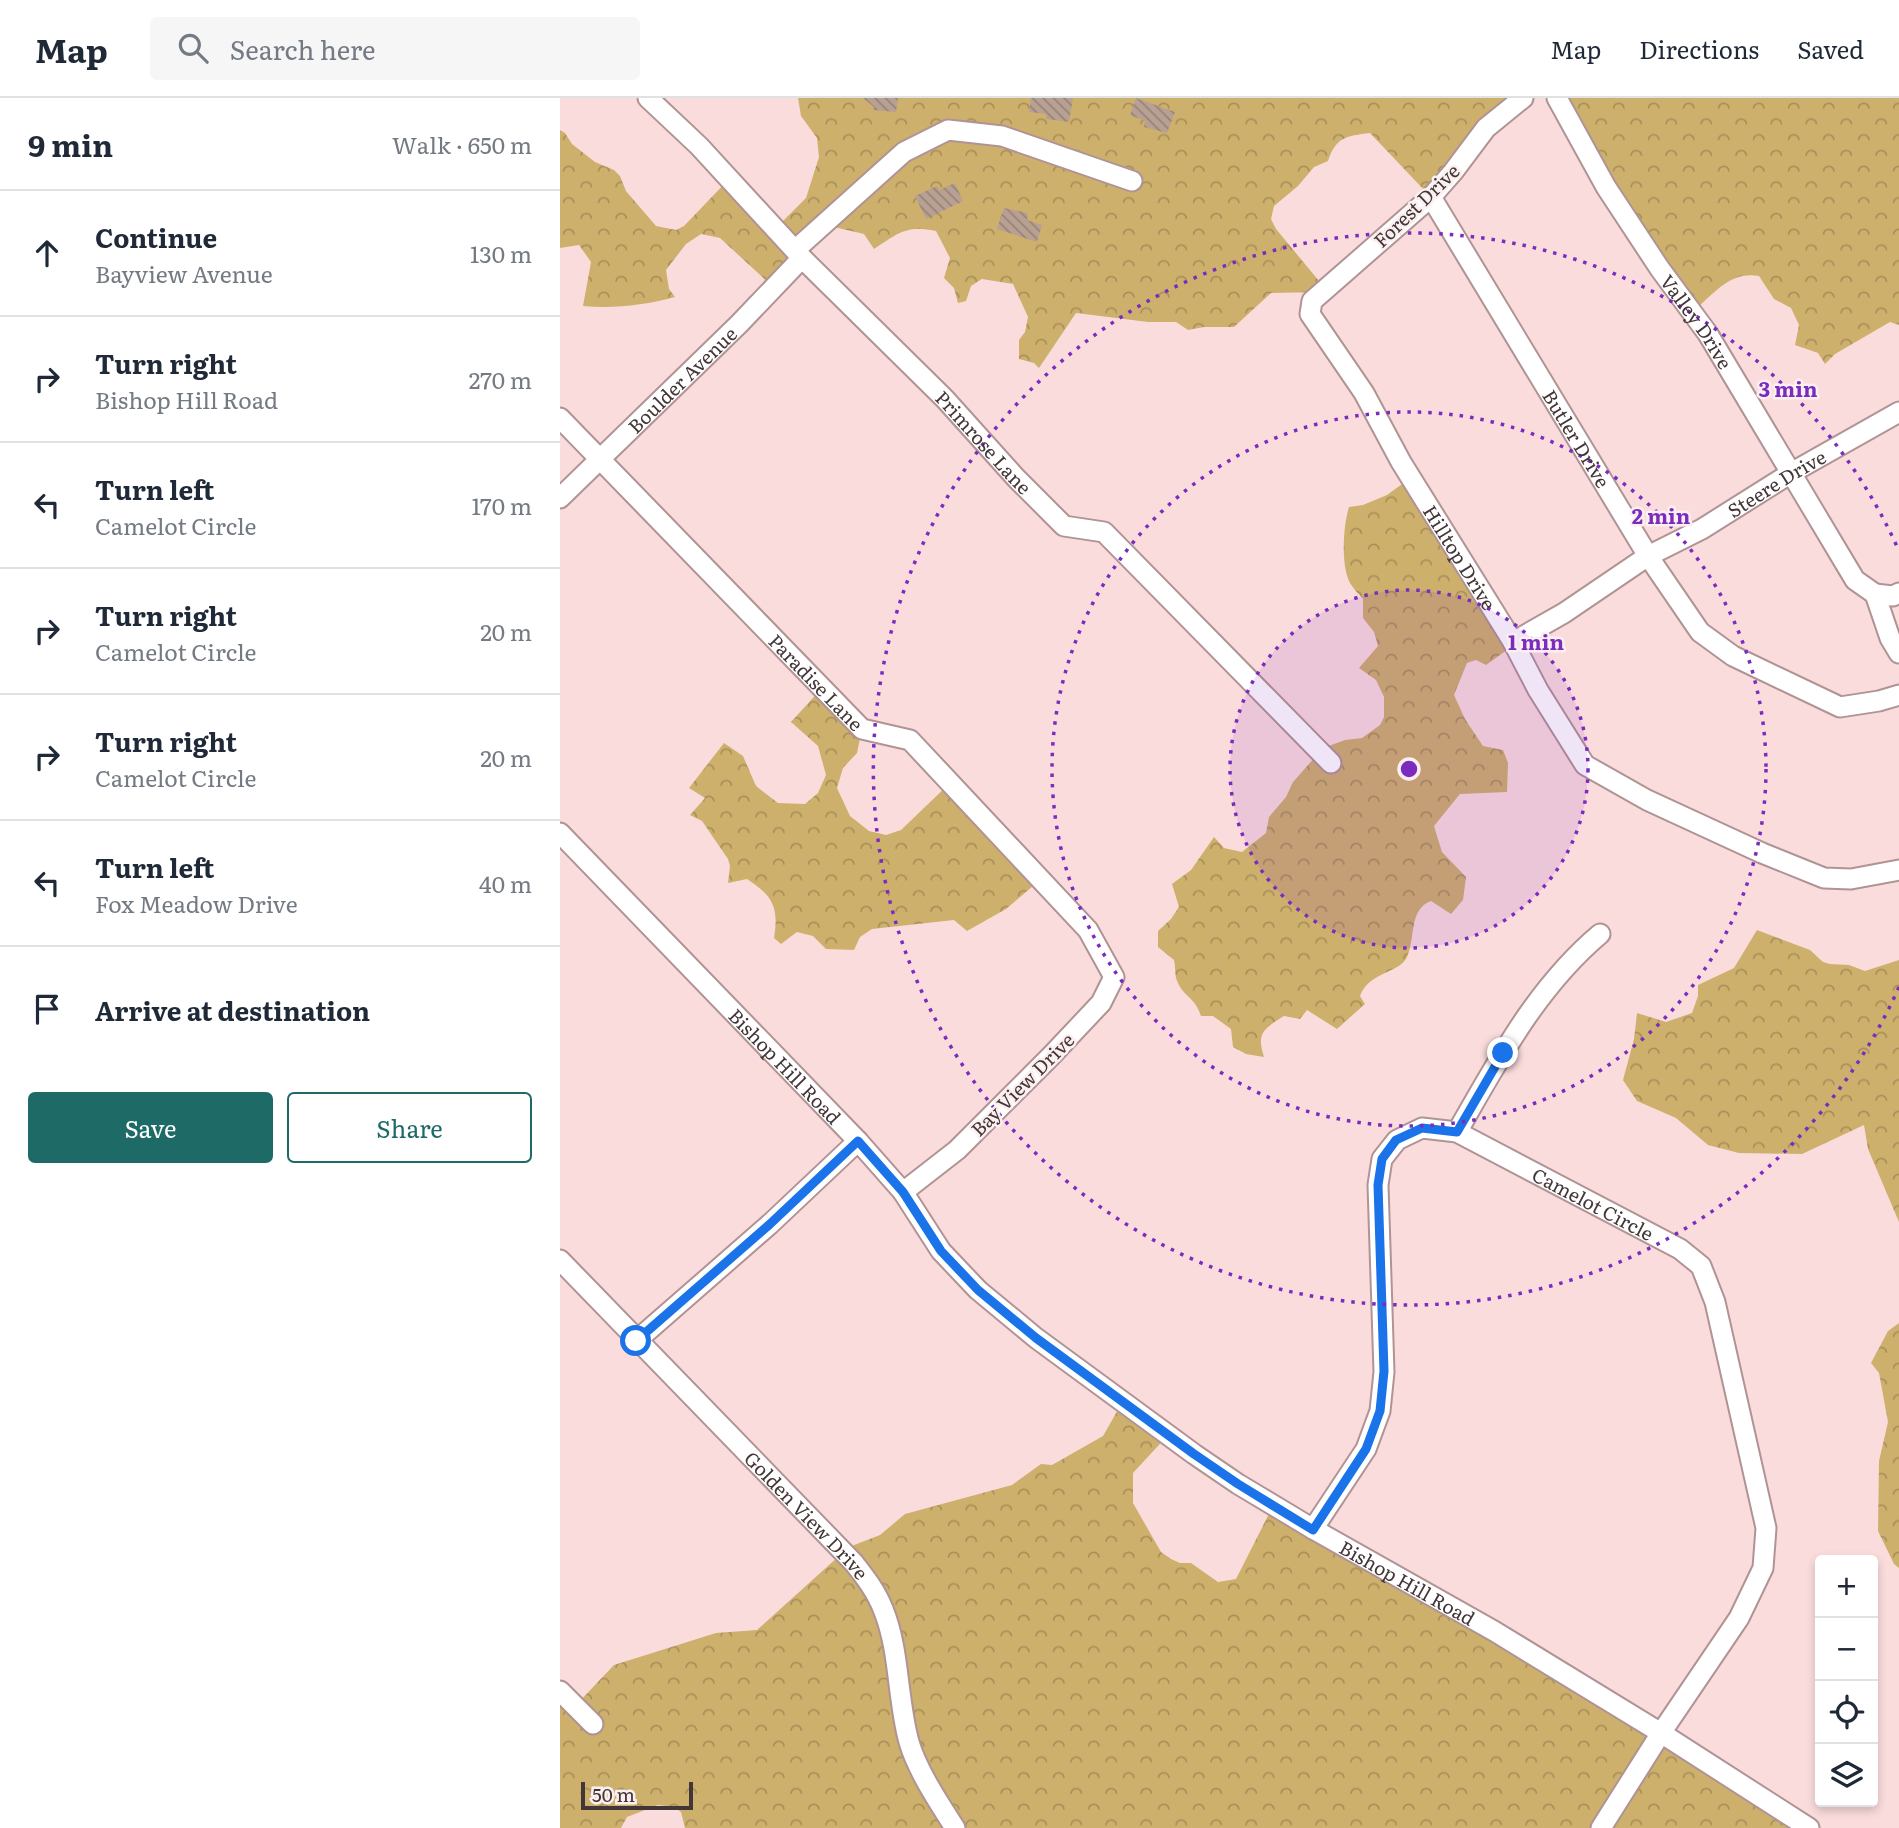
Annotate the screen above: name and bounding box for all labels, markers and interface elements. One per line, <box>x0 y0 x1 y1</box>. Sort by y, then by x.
search box <box>150 17 640 80</box>
text: Map <box>35 24 108 73</box>
icon: search <box>174 29 212 67</box>
text: Search here <box>230 29 376 68</box>
text: Map <box>1550 31 1601 66</box>
text: Directions <box>1639 31 1759 66</box>
text: Saved <box>1797 31 1864 66</box>
text: 9 min <box>28 122 113 166</box>
text: Walk · 650 m <box>392 127 532 161</box>
street label: Forest Drive <box>1367 157 1465 253</box>
text: Continue <box>95 217 217 256</box>
icon: ahead <box>28 234 66 272</box>
text: 130 m <box>470 236 532 270</box>
text: Bayview Avenue <box>95 256 273 290</box>
street label: Valley Drive <box>1654 268 1740 374</box>
street label: Boulder Avenue <box>621 320 743 439</box>
text: Turn right <box>95 343 237 382</box>
icon: right <box>28 360 66 398</box>
text: 270 m <box>469 362 532 396</box>
text: 3 min <box>1758 372 1818 403</box>
text: Bishop Hill Road <box>95 382 278 416</box>
street label: Primrose Lane <box>930 384 1038 500</box>
street label: Butler Drive <box>1536 384 1617 493</box>
street label: Steere Drive <box>1722 442 1831 524</box>
text: Turn left <box>95 469 214 508</box>
icon: left <box>28 486 66 524</box>
text: 170 m <box>471 488 532 522</box>
street label: Hilltop Drive <box>1417 499 1503 615</box>
text: 2 min <box>1632 499 1691 530</box>
text: Camelot Circle <box>95 508 256 542</box>
text: Turn right <box>95 595 237 634</box>
icon: right <box>28 612 66 650</box>
text: 20 m <box>480 614 532 648</box>
text: 1 min <box>1508 625 1564 656</box>
street label: Paradise Lane <box>763 627 870 737</box>
text: Camelot Circle <box>95 634 256 668</box>
text: Turn right <box>95 721 237 760</box>
icon: right <box>28 738 66 776</box>
text: 20 m <box>480 740 532 774</box>
centre of rings <box>1397 757 1421 781</box>
text: Camelot Circle <box>95 760 256 794</box>
text: Turn left <box>95 847 214 886</box>
icon: left <box>28 864 66 902</box>
text: 40 m <box>479 866 532 900</box>
text: Fox Meadow Drive <box>95 886 298 920</box>
icon: arrive <box>28 990 66 1028</box>
text: Arrive at destination <box>95 990 370 1029</box>
street label: Bishop Hill Road <box>723 1002 848 1130</box>
street label: Bay View Drive <box>964 1026 1080 1142</box>
route end <box>1487 1037 1518 1068</box>
button: Save <box>28 1092 273 1163</box>
button: Share <box>287 1092 532 1163</box>
street label: Camelot Circle <box>1528 1160 1659 1247</box>
route start <box>620 1325 651 1356</box>
street label: Golden View Drive <box>738 1444 876 1585</box>
street label: Bishop Hill Road <box>1335 1533 1481 1632</box>
map controls <box>1815 1555 1878 1807</box>
button: + <box>1815 1555 1878 1618</box>
button: − <box>1815 1618 1878 1681</box>
button: locate <box>1815 1681 1878 1744</box>
button: layers <box>1815 1744 1878 1807</box>
scale bar <box>581 1779 693 1811</box>
text: 50 m <box>592 1780 635 1808</box>

